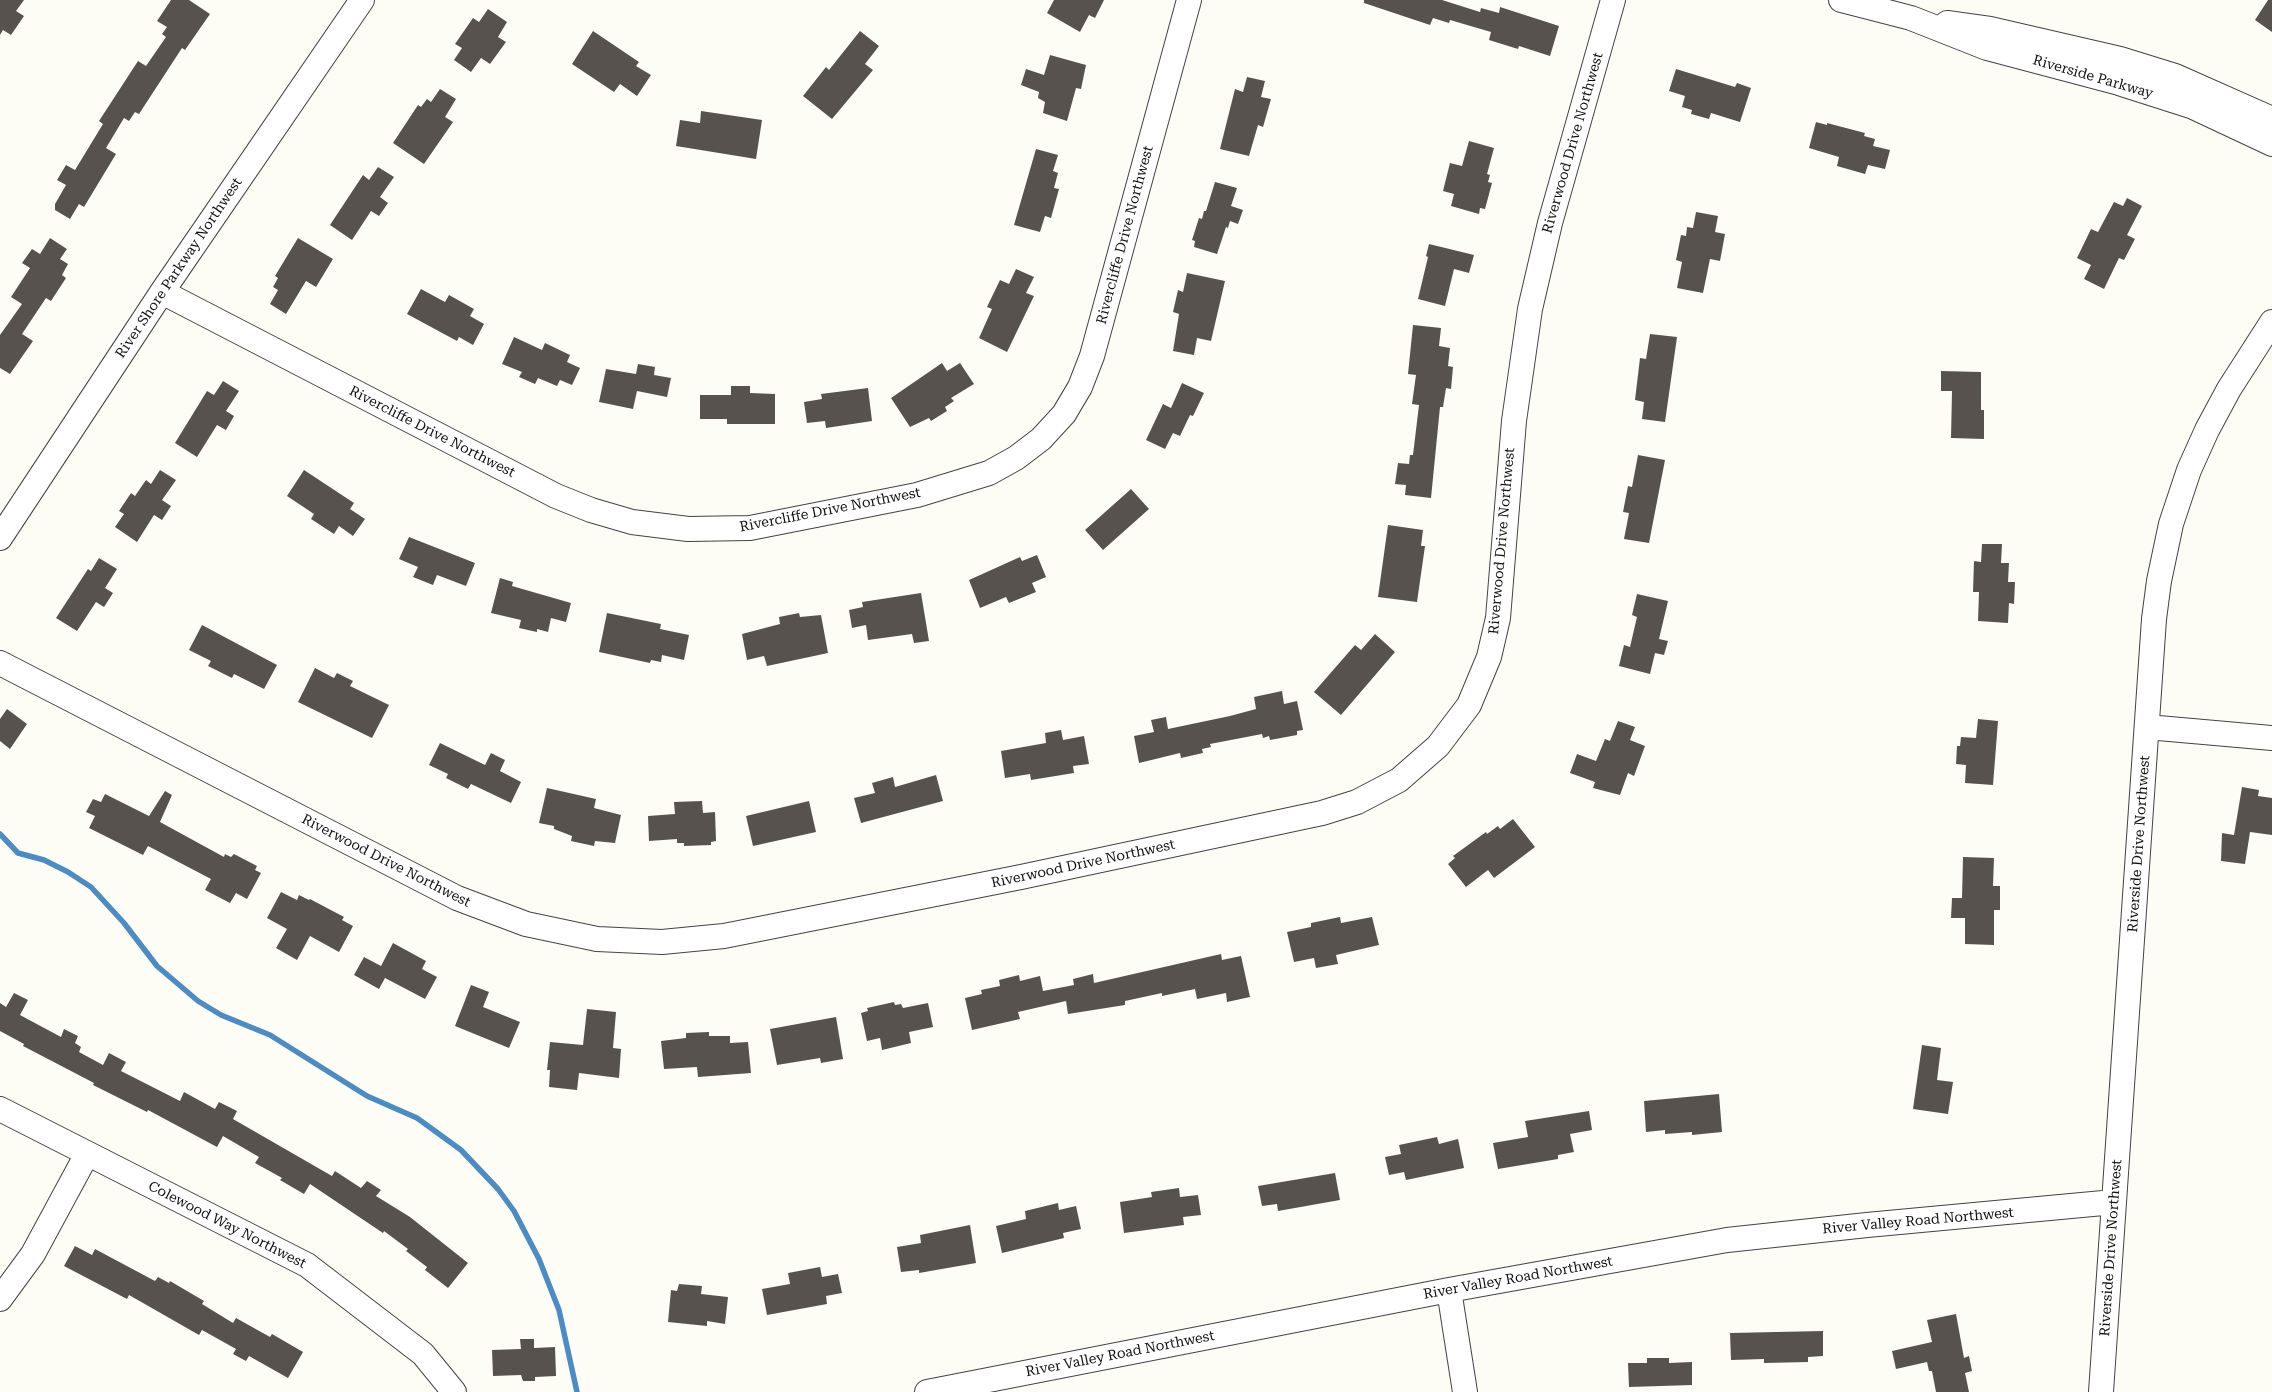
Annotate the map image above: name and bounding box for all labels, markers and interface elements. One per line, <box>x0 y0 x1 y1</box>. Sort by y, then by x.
street label: Riverwood Drive Northwest <box>1539 51 1607 235</box>
street label: Riverside Parkway <box>2031 52 2155 102</box>
street label: Rivercliffe Drive Northwest <box>1093 144 1157 326</box>
street label: River Shore Parkway Northwest <box>112 175 246 361</box>
street label: Rivercliffe Drive Northwest <box>346 383 518 481</box>
street label: Riverwood Drive Northwest <box>1485 447 1519 635</box>
street label: Rivercliffe Drive Northwest <box>738 484 922 536</box>
street label: Riverside Drive Northwest <box>2124 755 2154 933</box>
street label: Riverwood Drive Northwest <box>299 811 473 911</box>
street label: Riverwood Drive Northwest <box>990 836 1176 892</box>
street label: Riverside Drive Northwest <box>2096 1159 2126 1337</box>
street label: Colewood Way Northwest <box>145 1178 309 1272</box>
street label: River Valley Road Northwest <box>1822 1204 2014 1238</box>
street label: River Valley Road Northwest <box>1422 1253 1614 1303</box>
street label: River Valley Road Northwest <box>1024 1327 1216 1381</box>

